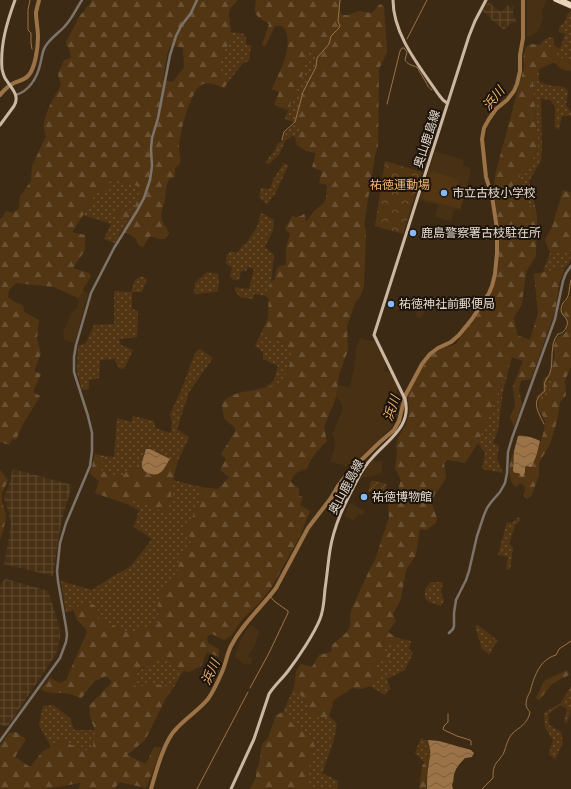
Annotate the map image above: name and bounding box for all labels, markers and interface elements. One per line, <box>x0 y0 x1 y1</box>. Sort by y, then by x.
water label: 浜川 <box>479 81 509 113</box>
street label: 奥山鹿島線 <box>410 108 442 169</box>
park label: 祐徳運動場 <box>370 177 430 191</box>
place label: 市立古枝小学校 <box>452 185 536 199</box>
marker: 市立古枝小学校 <box>439 188 449 198</box>
place label: 鹿島警察署古枝駐在所 <box>421 225 541 239</box>
marker: 鹿島警察署古枝駐在所 <box>408 228 418 238</box>
place label: 祐徳神社前郵便局 <box>399 296 495 310</box>
marker: 祐徳神社前郵便局 <box>386 299 396 309</box>
water label: 浜川 <box>379 391 403 423</box>
street label: 奥山鹿島線 <box>325 457 365 516</box>
place label: 祐徳博物館 <box>372 489 432 503</box>
marker: 祐徳博物館 <box>359 492 369 502</box>
water label: 浜川 <box>197 655 224 687</box>

